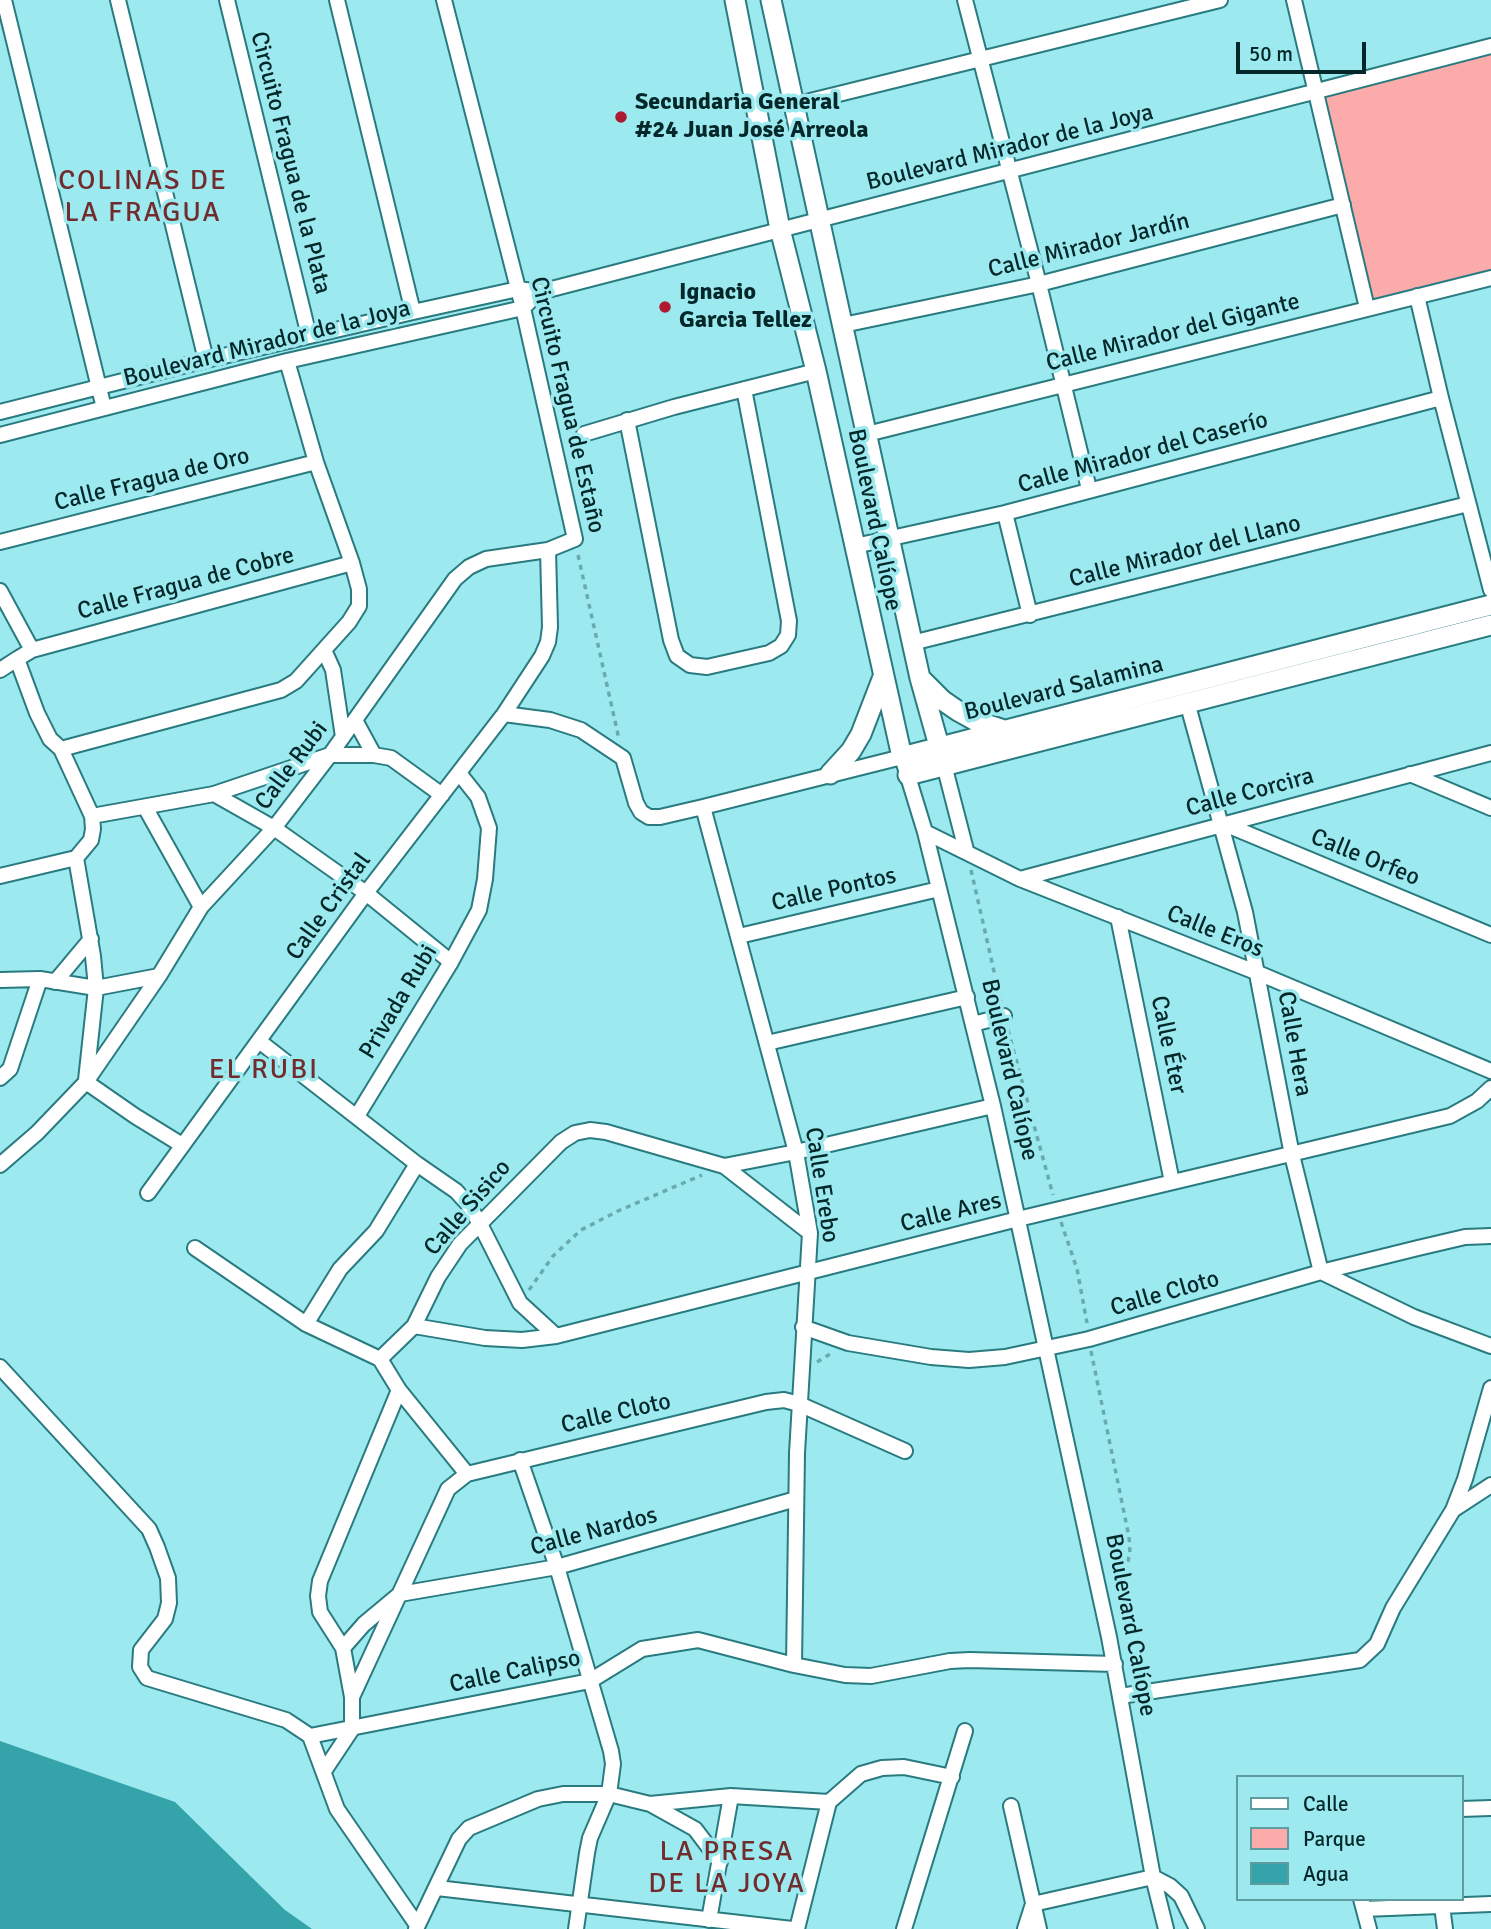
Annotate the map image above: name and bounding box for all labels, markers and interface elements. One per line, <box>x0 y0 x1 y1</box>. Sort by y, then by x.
scale bar <box>1239 28 1368 72</box>
street label: Circuito Fragua de la Plata <box>243 29 337 297</box>
text: 50 m <box>1249 41 1293 67</box>
place label: Secundaria General #24 Juan José Arreola <box>635 89 869 145</box>
street label: Boulevard Mirador de la Joya <box>864 98 1156 198</box>
marker: Secundaria General #24 Juan José Arreola <box>613 109 629 125</box>
district label: COLINAS DE LA FRAGUA <box>59 165 227 231</box>
street label: Calle Mirador Jardín <box>985 207 1193 285</box>
street label: Circuito Fragua de Estaño <box>523 274 611 536</box>
place label: Ignacio Garcia Tellez <box>679 279 812 335</box>
street label: Calle Mirador del Gigante <box>1043 288 1303 378</box>
street label: Boulevard Mirador de la Joya <box>121 294 413 394</box>
marker: Ignacio Garcia Tellez <box>657 299 673 315</box>
street label: Calle Mirador del Caserío <box>1015 406 1271 500</box>
street label: Boulevard Calíope <box>841 426 907 614</box>
street label: Calle Fragua de Oro <box>51 442 253 518</box>
street label: Calle Mirador del Llano <box>1066 509 1304 595</box>
street label: Calle Fragua de Cobre <box>74 541 298 627</box>
street label: Boulevard Salamina <box>962 650 1166 728</box>
street label: Calle Rubi <box>249 716 335 816</box>
street label: Calle Corcira <box>1183 762 1317 824</box>
street label: Calle Orfeo <box>1306 823 1424 893</box>
street label: Calle Cristal <box>280 848 378 966</box>
street label: Calle Pontos <box>769 862 899 918</box>
street label: Calle Eros <box>1162 899 1268 965</box>
street label: Privada Rubi <box>354 940 444 1064</box>
street label: Boulevard Calíope <box>974 976 1044 1164</box>
street label: Calle Hera <box>1271 989 1317 1099</box>
street label: Calle Éter <box>1144 993 1192 1097</box>
district label: EL RUBI <box>210 1054 318 1088</box>
street label: Calle Erebo <box>798 1125 844 1245</box>
street label: Calle Sisico <box>418 1154 518 1262</box>
street label: Calle Ares <box>898 1187 1004 1239</box>
street label: Calle Cloto <box>1107 1265 1223 1323</box>
street label: Calle Cloto <box>558 1387 674 1441</box>
street label: Calle Nardos <box>527 1501 661 1563</box>
street label: Boulevard Calíope <box>1098 1531 1162 1719</box>
street label: Calle Calipso <box>447 1644 583 1700</box>
legend <box>1236 1775 1463 1901</box>
text: Calle <box>1303 1791 1349 1817</box>
text: Parque <box>1303 1826 1366 1852</box>
district label: LA PRESA DE LA JOYA <box>649 1836 805 1902</box>
text: Agua <box>1303 1861 1349 1887</box>

